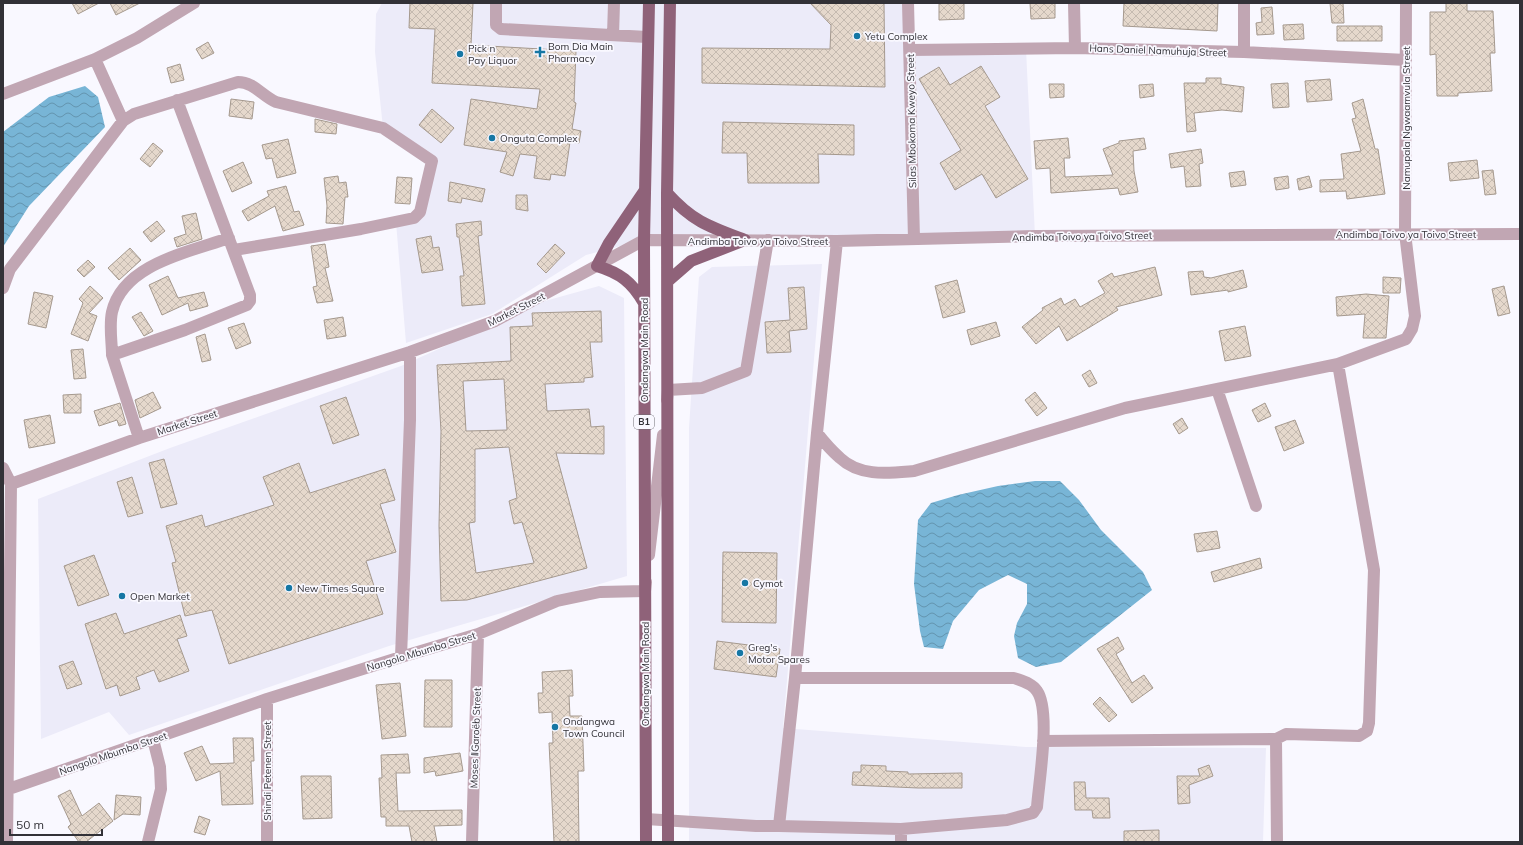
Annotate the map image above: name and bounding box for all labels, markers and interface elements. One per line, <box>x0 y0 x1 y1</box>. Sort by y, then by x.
place label: Yetu Complex <box>864 30 928 43</box>
marker: Yetu Complex <box>852 31 862 41</box>
place label: Bom Dia Main Pharmacy <box>548 40 613 65</box>
place label: Pick n Pay Liquor <box>468 42 517 67</box>
street label: Hans Daniel Namuhuja Street <box>1089 42 1227 59</box>
street label: Namupala Ngwaamvula Street <box>1400 46 1413 190</box>
marker: Bom Dia Main Pharmacy <box>535 47 545 57</box>
marker: Pick n Pay Liquor <box>455 49 465 59</box>
street label: Silas Mbokoma Kweyo Street <box>904 53 919 188</box>
place label: Onguta Complex <box>500 132 578 145</box>
marker: Onguta Complex <box>487 133 497 143</box>
street label: Andimba Toivo ya Toivo Street <box>1336 228 1477 241</box>
street label: Andimba Toivo ya Toivo Street <box>1012 229 1153 244</box>
street label: Andimba Toivo ya Toivo Street <box>688 235 829 248</box>
street label: Market Street <box>485 289 547 329</box>
street label: Ondangwa Main Road <box>638 298 651 402</box>
street label: Market Street <box>155 406 219 438</box>
road number: B1 <box>634 415 654 429</box>
place label: Cymot <box>753 577 783 590</box>
marker: Cymot <box>740 578 750 588</box>
place label: New Times Square <box>297 582 384 595</box>
marker: New Times Square <box>284 583 294 593</box>
place label: Open Market <box>130 590 190 603</box>
marker: Open Market <box>117 591 127 601</box>
street label: Ondangwa Main Road <box>639 622 652 726</box>
street label: Nangolo Mbumba Street <box>365 629 478 674</box>
place label: Greg's Motor Spares <box>748 641 810 666</box>
marker: Greg's Motor Spares <box>735 648 745 658</box>
street label: Moses ǁGaroëb Street <box>467 687 484 789</box>
place label: Ondangwa Town Council <box>563 715 625 740</box>
street label: Shindi Petenen Street <box>261 721 274 821</box>
marker: Ondangwa Town Council <box>550 722 560 732</box>
street label: Nangolo Mbumba Street <box>58 729 169 778</box>
scale bar <box>10 811 102 837</box>
text: 50 m <box>16 817 44 832</box>

